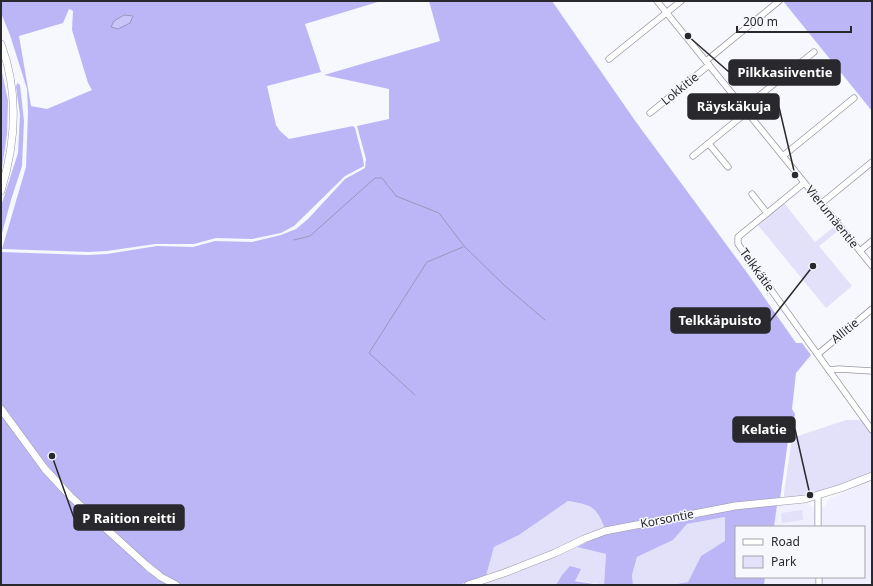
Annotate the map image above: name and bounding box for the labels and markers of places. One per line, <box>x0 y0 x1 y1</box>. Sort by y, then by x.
callout: Pilkkasiiventie <box>729 60 840 85</box>
callout: Räyskäkuja <box>688 94 779 119</box>
callout: Telkkäpuisto <box>671 308 770 333</box>
callout: Kelatie <box>733 417 795 442</box>
callout: P Raition reitti <box>74 505 184 530</box>

